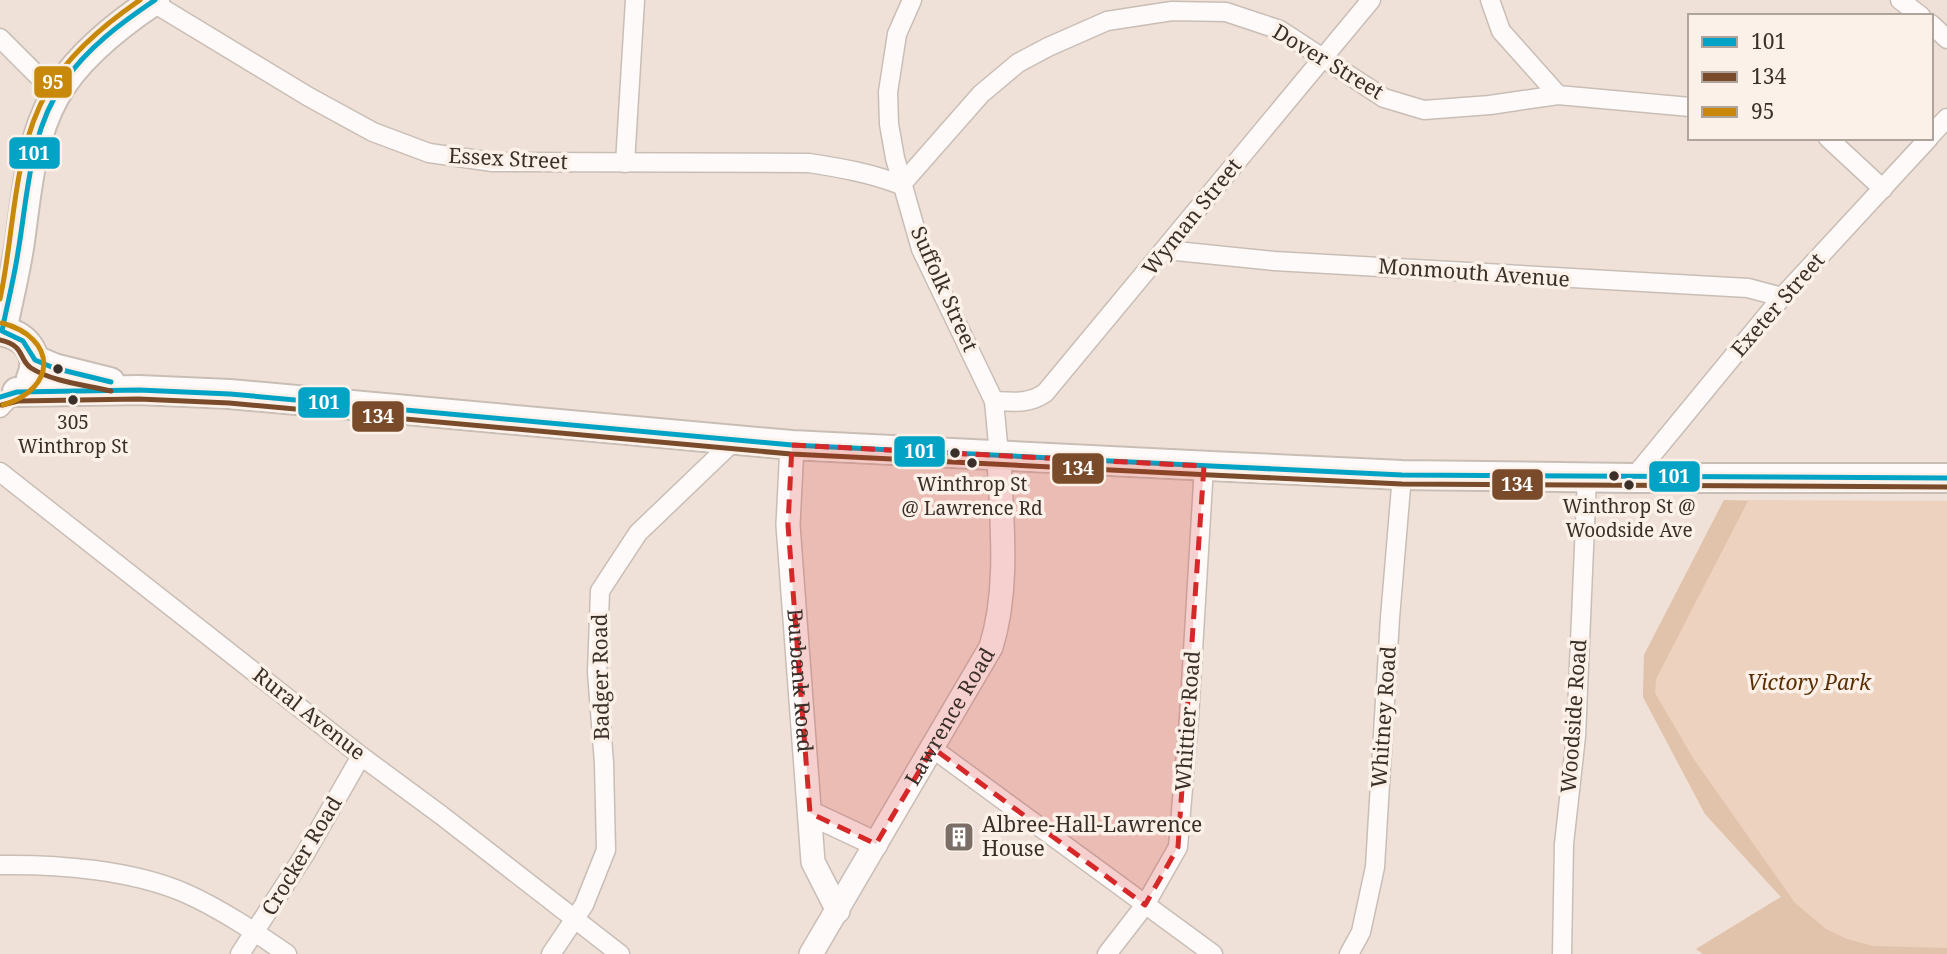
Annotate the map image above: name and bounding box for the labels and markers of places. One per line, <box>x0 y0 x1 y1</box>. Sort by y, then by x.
unlabelled marker <box>51 362 65 376</box>
marker: 305 Winthrop St <box>66 393 80 407</box>
place label: 305 Winthrop St <box>18 409 129 459</box>
unlabelled marker <box>948 446 962 460</box>
marker: Winthrop St @ Lawrence Rd <box>965 456 979 470</box>
unlabelled marker <box>1607 469 1621 483</box>
place label: Winthrop St @ Lawrence Rd <box>901 471 1043 521</box>
marker: Winthrop St @ Woodside Ave <box>1622 478 1636 492</box>
place label: Winthrop St @ Woodside Ave <box>1563 493 1695 543</box>
place label: Albree-Hall-Lawrence House <box>982 810 1202 862</box>
building icon: Albree-Hall-Lawrence House <box>942 820 976 854</box>

